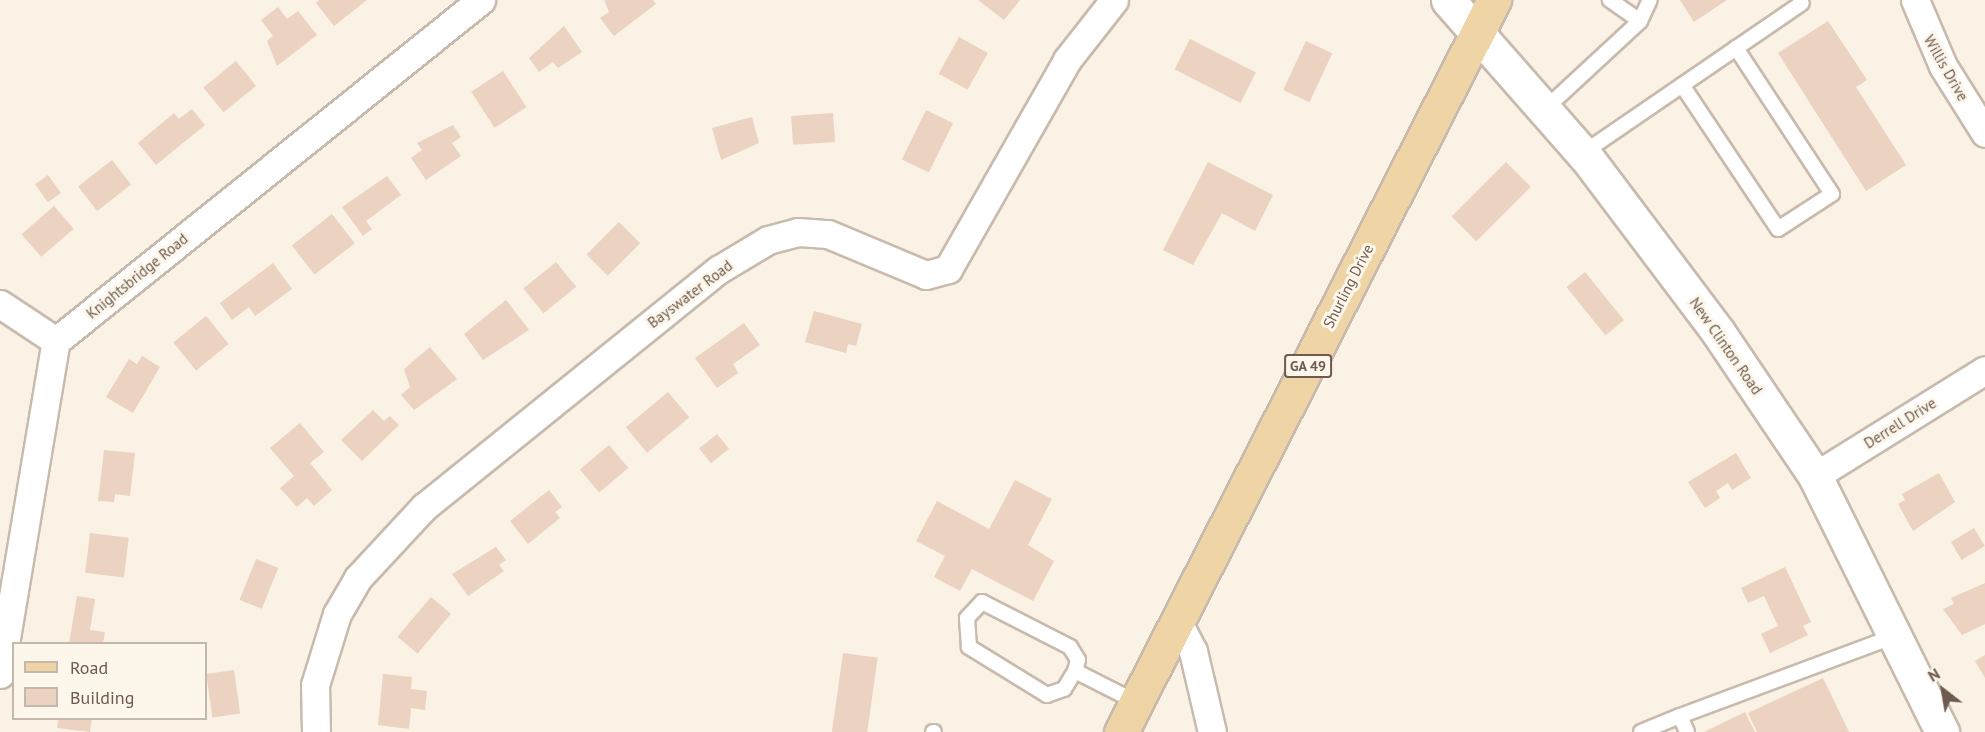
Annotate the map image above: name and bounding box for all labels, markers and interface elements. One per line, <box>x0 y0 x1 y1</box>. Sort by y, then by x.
street label: Willis Drive <box>1920 32 1972 104</box>
street label: Knightsbridge Road <box>83 230 191 322</box>
street label: Shurling Drive <box>1319 241 1377 331</box>
street label: Bayswater Road <box>644 256 736 332</box>
street label: New Clinton Road <box>1686 294 1766 398</box>
road number: GA 49 <box>1282 355 1334 377</box>
street label: Derrell Drive <box>1861 394 1939 452</box>
legend <box>12 642 207 720</box>
text: Road <box>70 656 108 679</box>
north arrow <box>1913 660 1973 720</box>
text: N <box>1924 663 1943 686</box>
text: Building <box>70 686 134 709</box>

